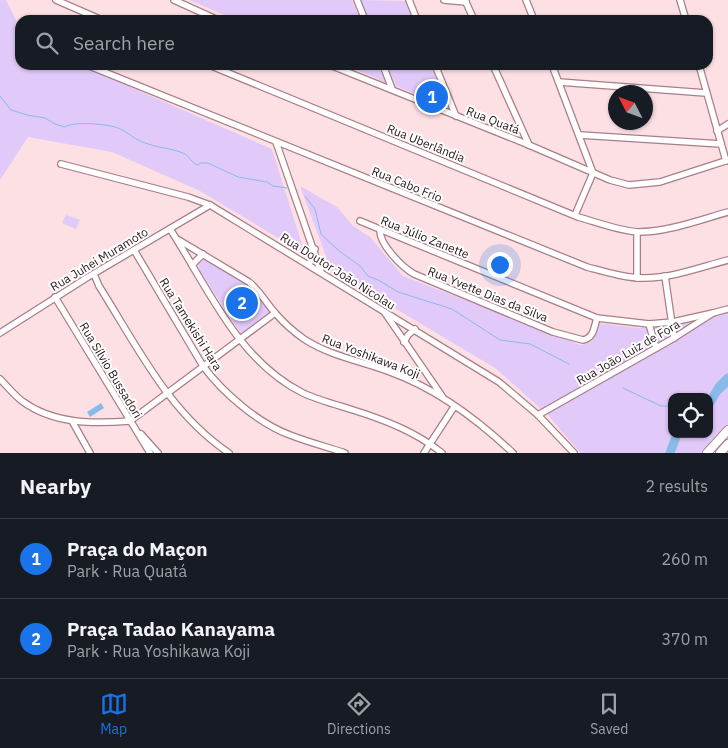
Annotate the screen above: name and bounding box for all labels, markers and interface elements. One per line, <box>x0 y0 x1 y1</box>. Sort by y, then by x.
search box <box>15 15 713 70</box>
icon: search <box>33 29 61 57</box>
text: Search here <box>73 31 175 55</box>
pin: 1 <box>416 78 448 116</box>
north arrow <box>608 85 653 130</box>
street label: Rua Quatá <box>464 103 522 137</box>
street label: Rua Uberlândia <box>385 121 468 166</box>
street label: Rua Cabo Frio <box>370 163 445 205</box>
street label: Rua Júlio Zanette <box>379 212 472 262</box>
street label: Rua Juhei Muramoto <box>47 224 151 294</box>
street label: Rua Doutor João Nicolau <box>278 229 398 313</box>
your location <box>487 252 513 278</box>
street label: Rua Yvette Dias da Silva <box>426 263 551 325</box>
street label: Rua Tamekishi Hara <box>156 275 226 374</box>
pin: 2 <box>226 284 258 322</box>
street label: Rua João Luiz de Fora <box>574 316 683 388</box>
street label: Rua Sílvio Bussadori <box>76 319 146 421</box>
street label: Rua Yoshikawa Koji <box>320 330 422 382</box>
map controls <box>668 393 713 438</box>
button: locate <box>668 393 713 438</box>
text: Nearby <box>20 472 91 500</box>
text: 2 results <box>645 476 708 496</box>
text: Praça do Maçon <box>67 537 208 561</box>
text: 1 <box>31 549 41 569</box>
text: 260 m <box>661 549 708 569</box>
text: Park · Rua Quatá <box>67 561 187 581</box>
text: Praça Tadao Kanayama <box>67 617 275 641</box>
text: 2 <box>31 629 41 649</box>
text: 370 m <box>661 629 708 649</box>
text: Park · Rua Yoshikawa Koji <box>67 641 250 661</box>
tab: Map <box>100 690 128 738</box>
tab: Directions <box>327 690 391 738</box>
tab: Saved <box>590 690 628 738</box>

